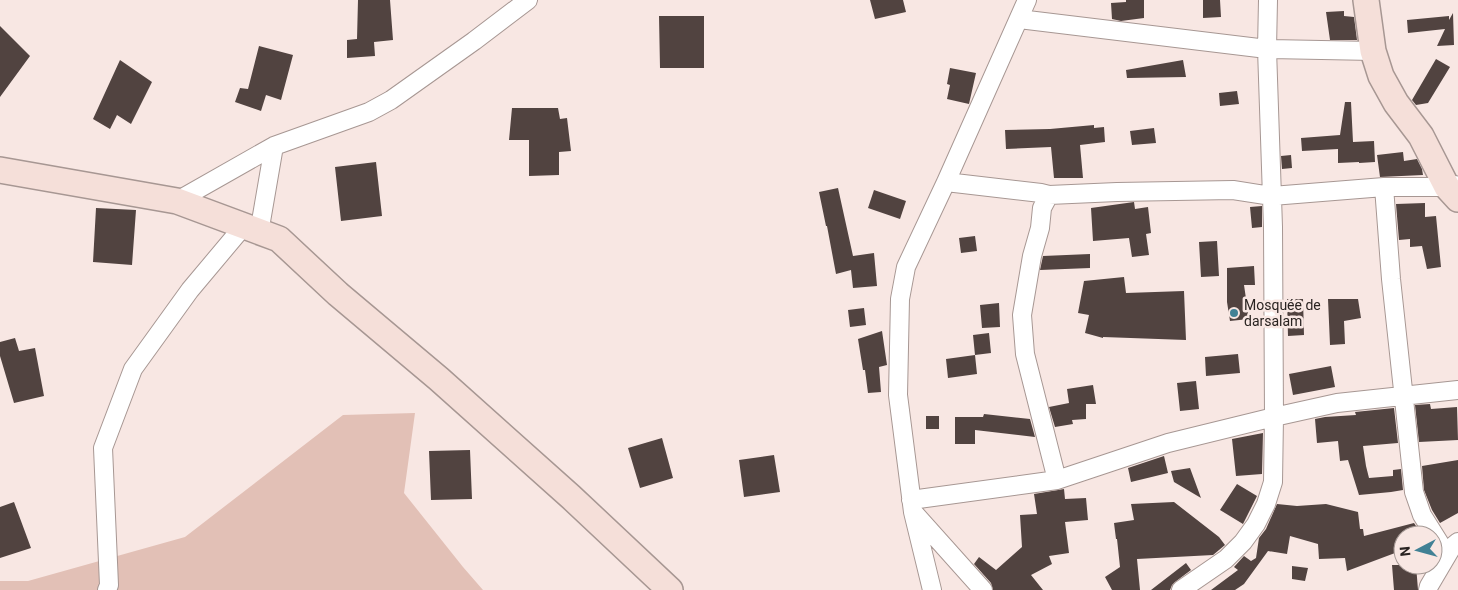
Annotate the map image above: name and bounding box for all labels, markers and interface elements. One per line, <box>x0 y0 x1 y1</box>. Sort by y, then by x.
place label: Mosquée de darsalam <box>1244 297 1321 329</box>
marker: Mosquée de darsalam <box>1228 307 1240 319</box>
north arrow <box>1393 525 1443 575</box>
text: N <box>1397 546 1414 557</box>

